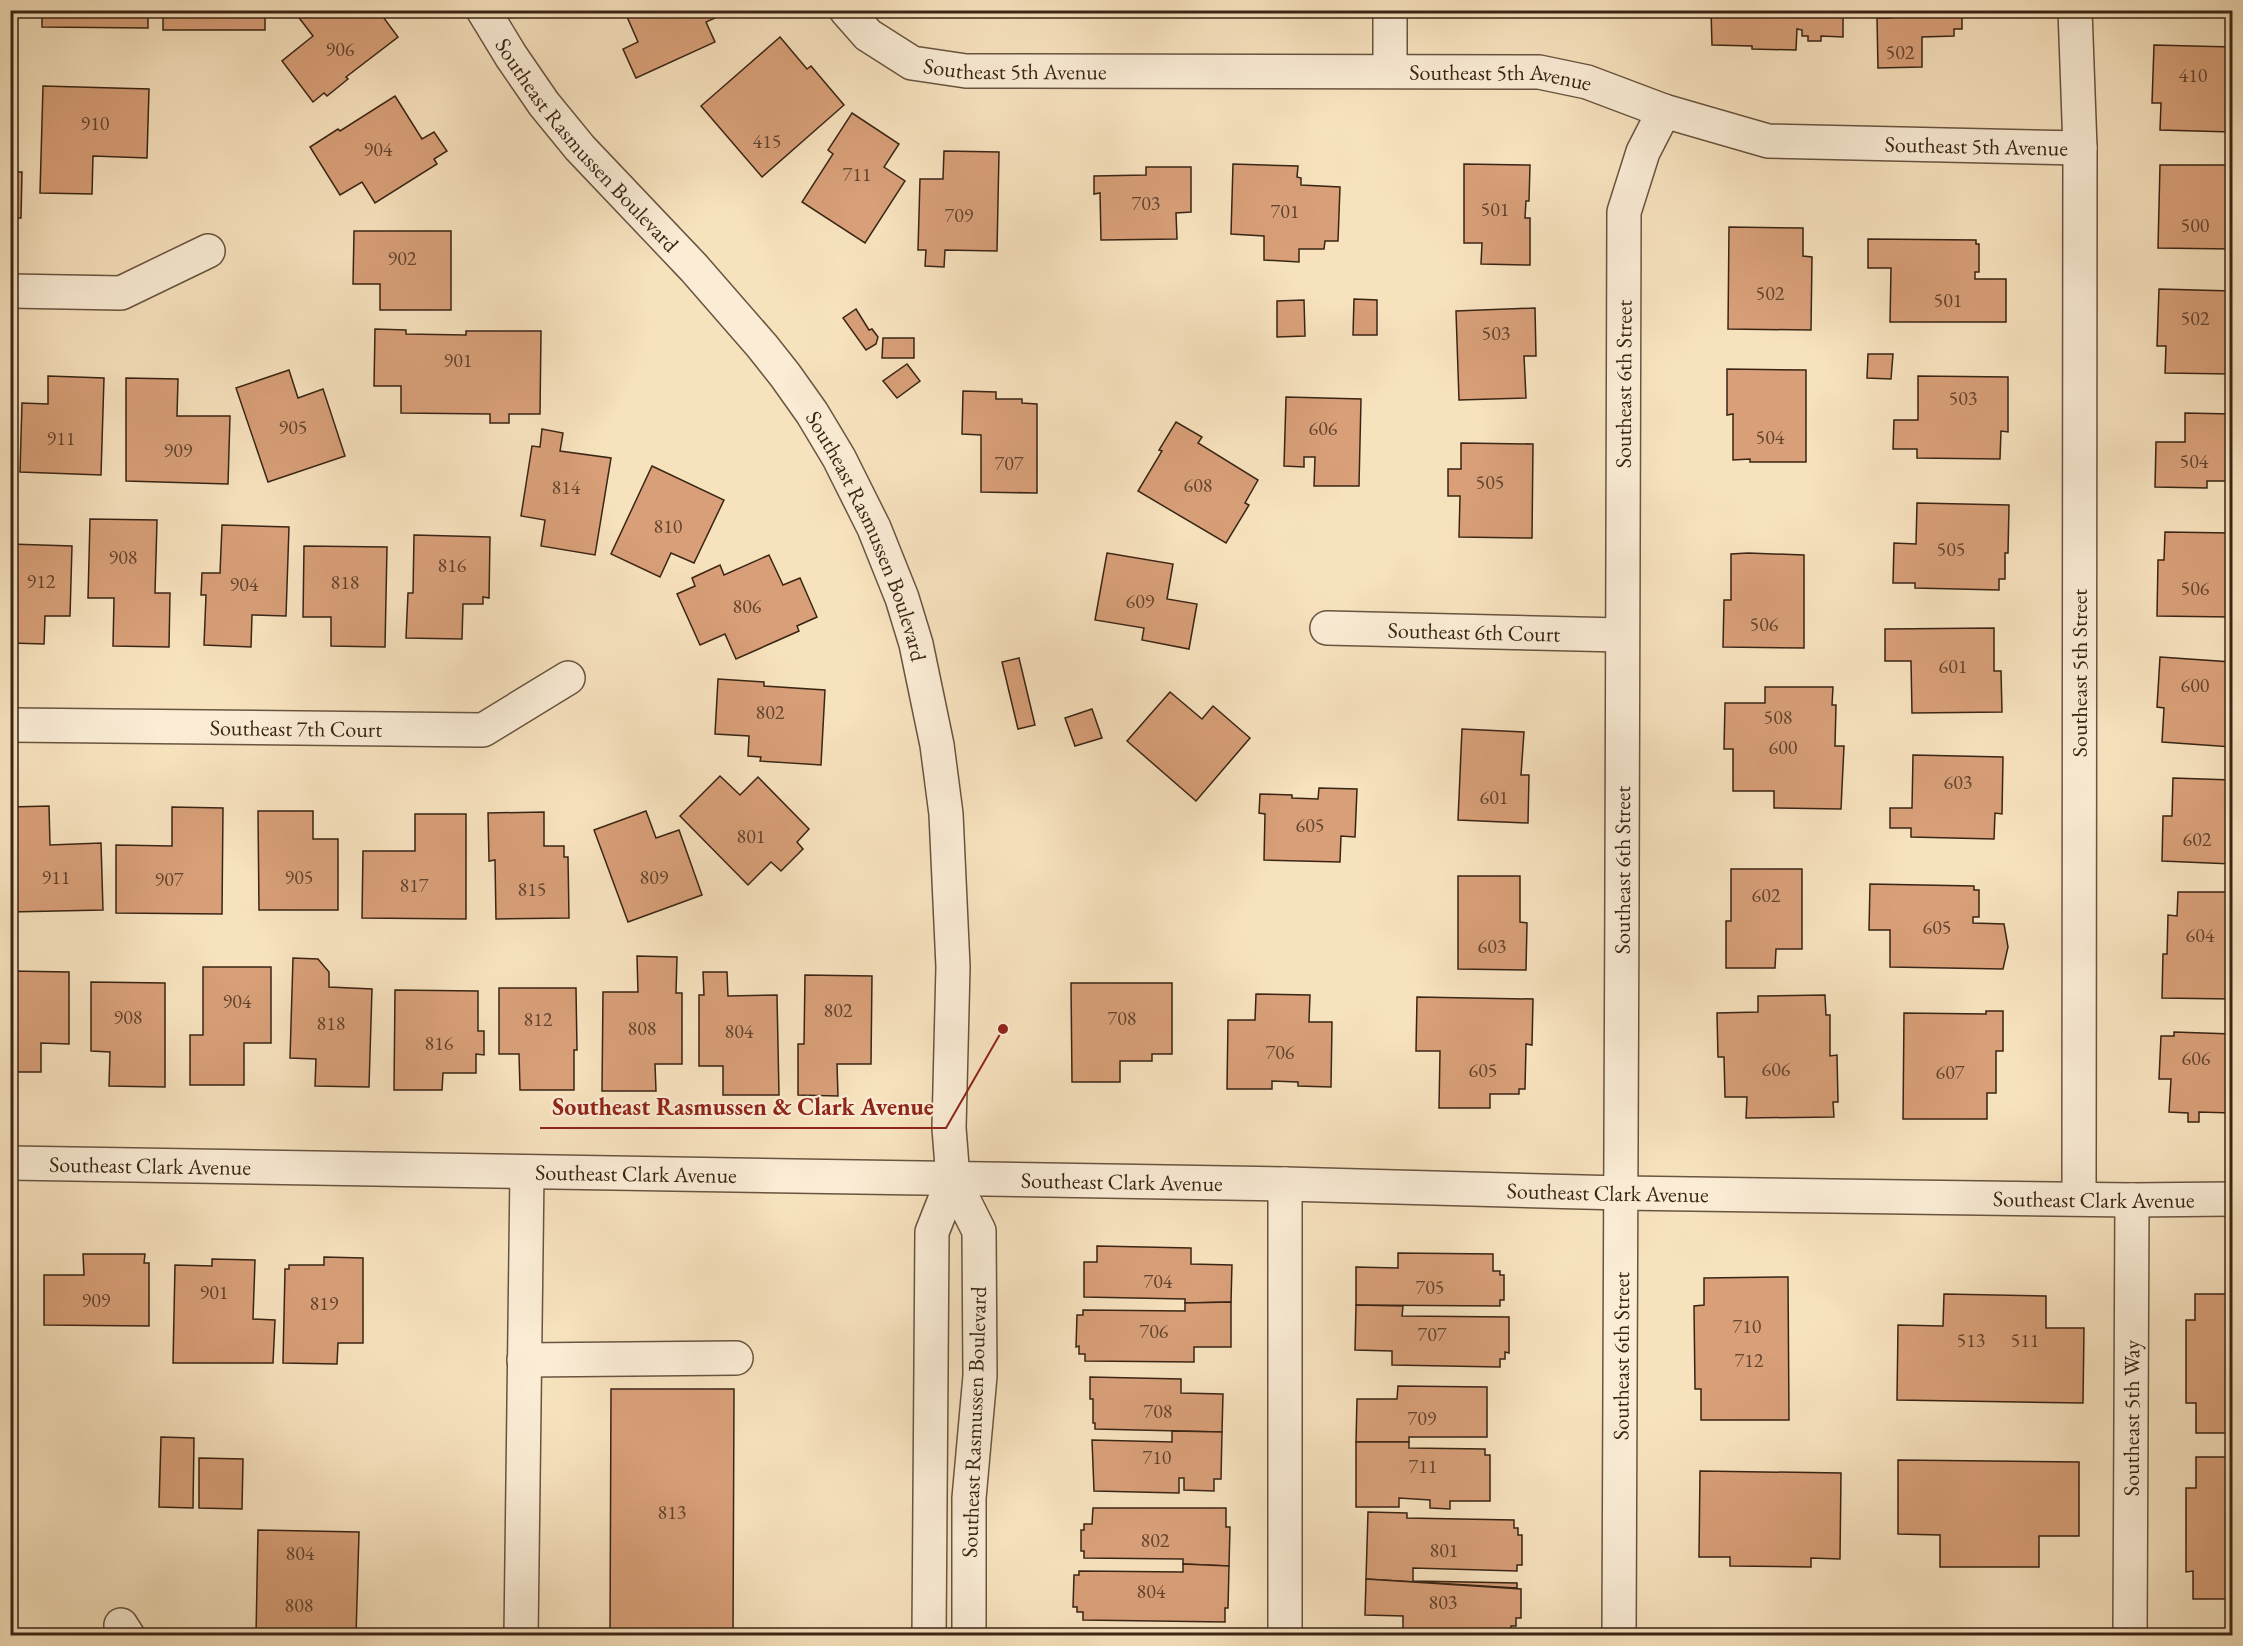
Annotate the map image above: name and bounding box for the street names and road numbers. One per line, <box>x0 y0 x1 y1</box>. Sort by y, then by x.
street label: Southeast Rasmussen Boulevard <box>489 32 686 259</box>
street label: Southeast 5th Avenue <box>922 50 1107 86</box>
street label: Southeast 5th Avenue <box>1409 57 1597 97</box>
street label: Southeast 5th Avenue <box>1884 129 2069 162</box>
street label: Southeast 6th Street <box>1608 300 1638 468</box>
street label: Southeast Rasmussen Boulevard <box>799 405 934 665</box>
street label: Southeast 5th Street <box>2065 589 2094 757</box>
street label: Southeast 6th Court <box>1387 615 1561 648</box>
street label: Southeast 7th Court <box>210 713 382 743</box>
street label: Southeast 6th Street <box>1607 786 1637 954</box>
street label: Southeast Clark Avenue <box>49 1149 252 1181</box>
street label: Southeast Clark Avenue <box>535 1157 737 1189</box>
street label: Southeast Clark Avenue <box>1021 1165 1223 1197</box>
street label: Southeast Clark Avenue <box>1506 1175 1709 1209</box>
street label: Southeast Clark Avenue <box>1993 1184 2195 1215</box>
street label: Southeast 6th Street <box>1606 1272 1636 1440</box>
street label: Southeast Rasmussen Boulevard <box>955 1285 993 1558</box>
street label: Southeast 5th Way <box>2116 1339 2146 1496</box>

